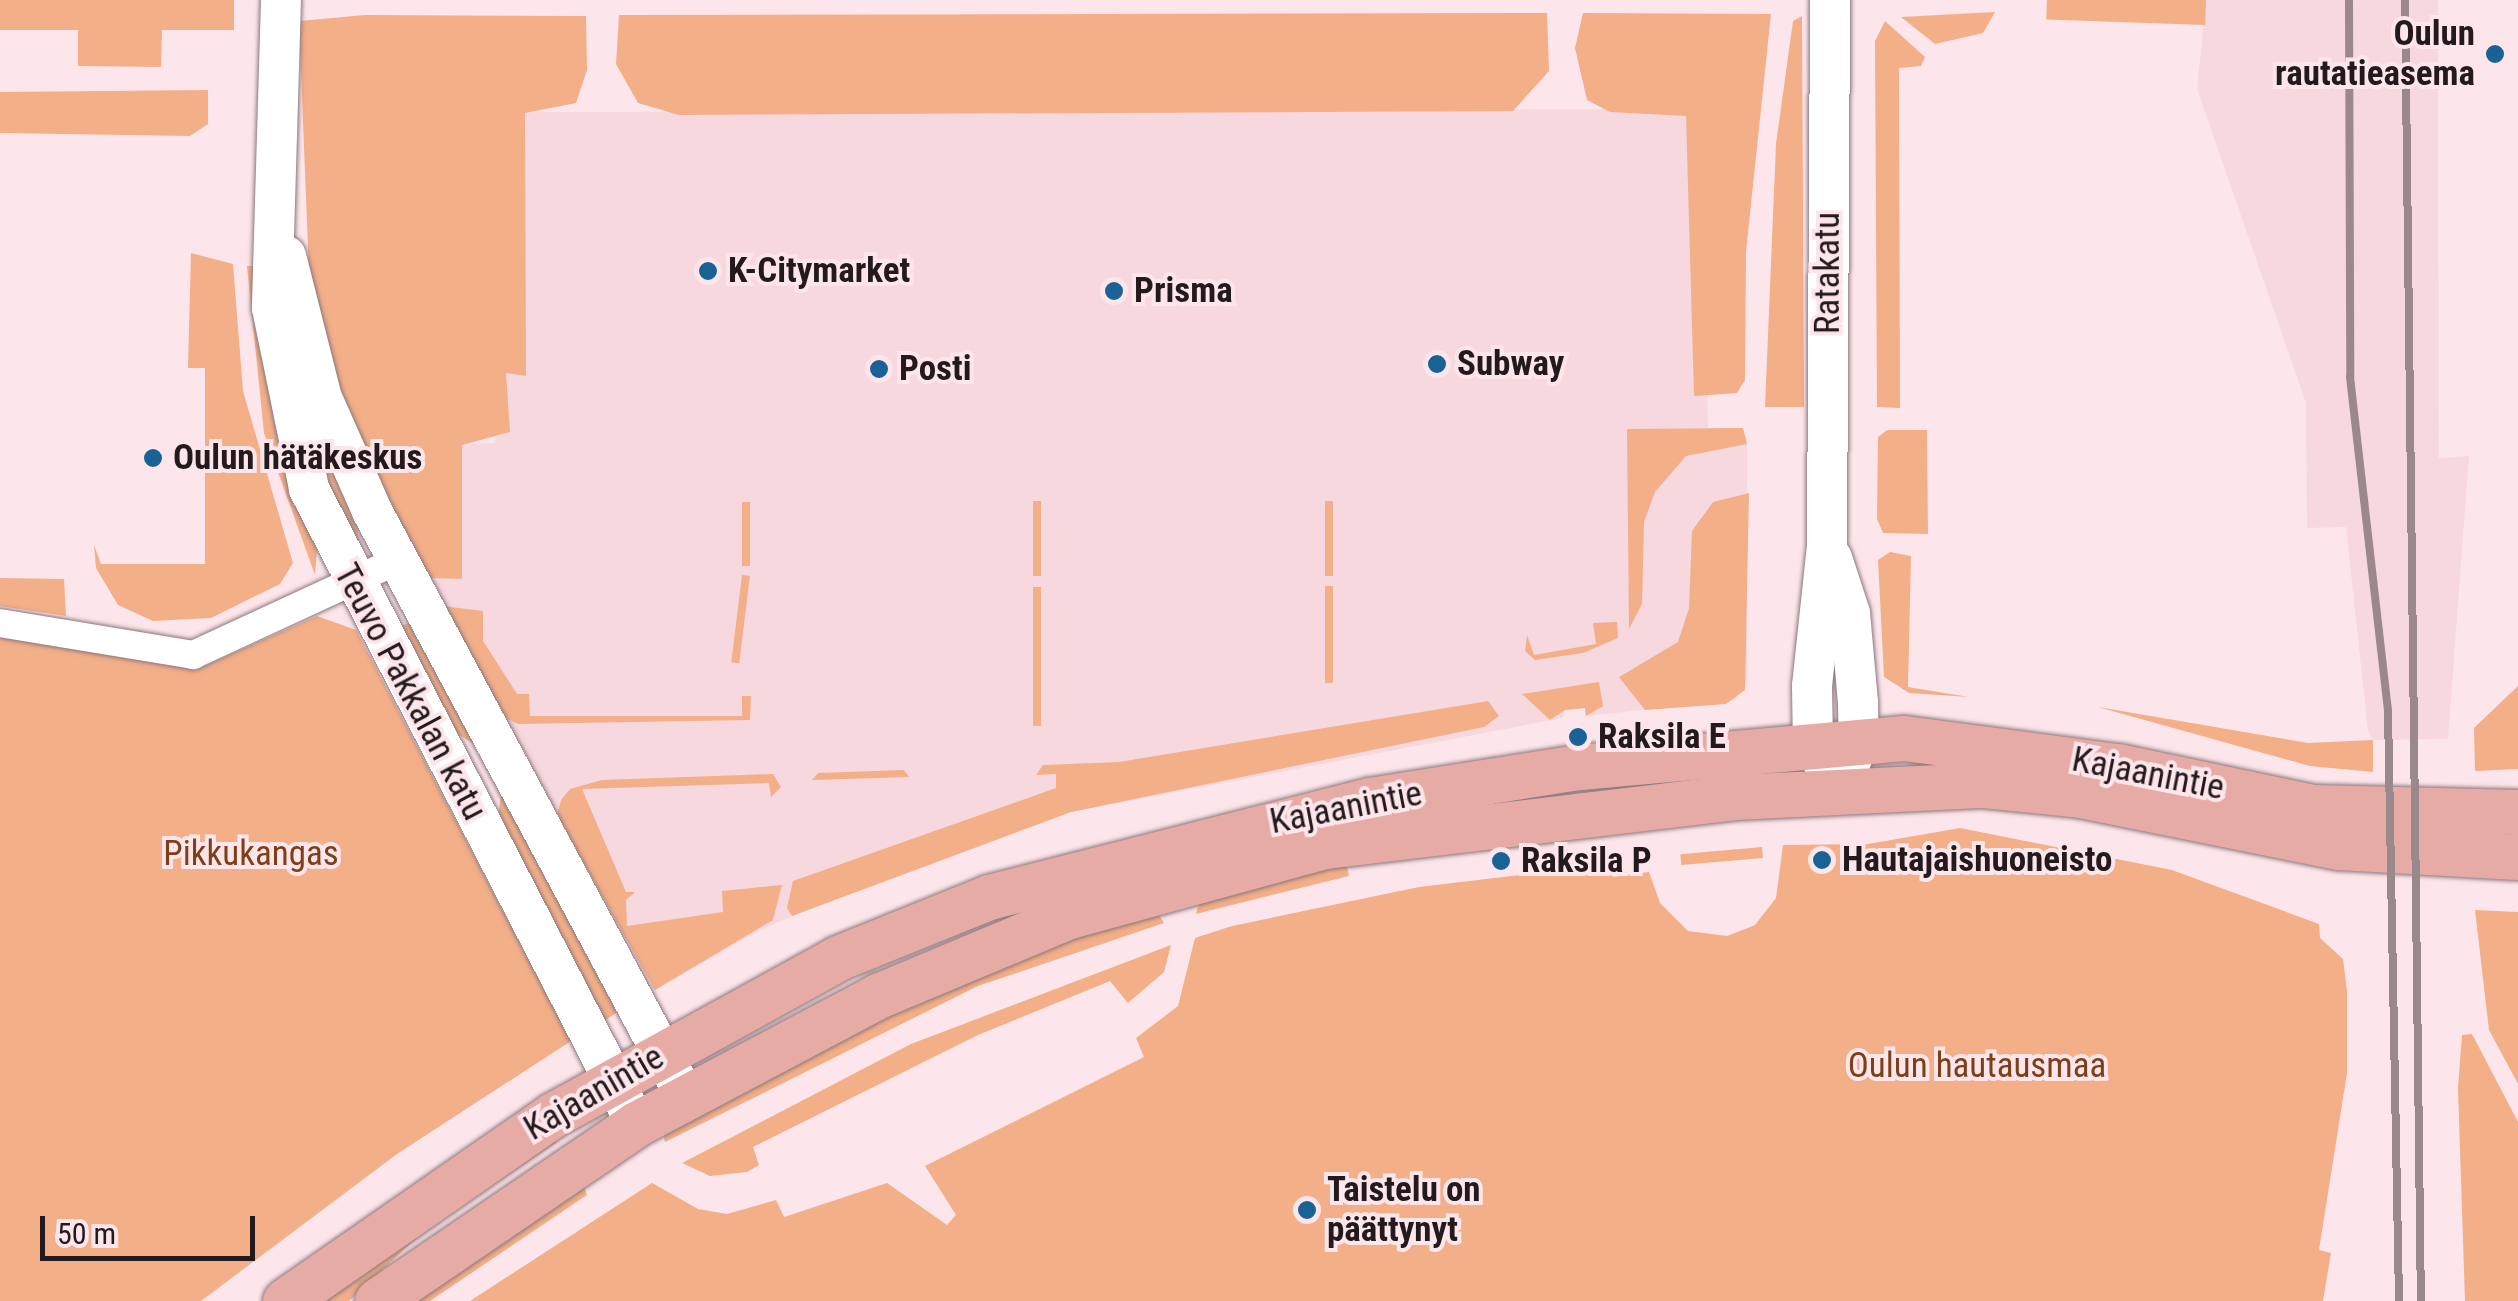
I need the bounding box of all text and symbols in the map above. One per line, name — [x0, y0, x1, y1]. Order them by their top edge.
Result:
place label: Oulun rautatieasema — [2275, 13, 2475, 95]
marker: Oulun rautatieasema — [2484, 43, 2506, 65]
street label: Ratakatu — [1807, 212, 1849, 334]
place label: K-Citymarket — [728, 250, 910, 292]
marker: K-Citymarket — [697, 260, 719, 282]
place label: Prisma — [1134, 270, 1233, 312]
marker: Prisma — [1103, 280, 1125, 302]
place label: Subway — [1457, 343, 1564, 385]
place label: Posti — [899, 348, 972, 390]
marker: Subway — [1426, 353, 1448, 375]
marker: Posti — [868, 358, 890, 380]
place label: Oulun hätäkeskus — [173, 437, 422, 479]
marker: Oulun hätäkeskus — [142, 447, 164, 469]
street label: Teuvo Pakkalan katu — [325, 557, 495, 827]
place label: Raksila E — [1598, 716, 1726, 758]
marker: Raksila E — [1567, 726, 1589, 748]
street label: Kajaanintie — [2068, 739, 2228, 809]
street label: Kajaanintie — [1266, 773, 1426, 843]
park label: Pikkukangas — [163, 833, 339, 875]
place label: Hautajaishuoneisto — [1842, 839, 2112, 881]
place label: Raksila P — [1521, 840, 1652, 882]
marker: Hautajaishuoneisto — [1811, 849, 1833, 871]
marker: Raksila P — [1490, 850, 1512, 872]
street label: Kajaanintie — [517, 1036, 671, 1150]
park label: Oulun hautausmaa — [1848, 1045, 2106, 1087]
place label: Taistelu on päättynyt — [1327, 1169, 1481, 1251]
scale bar — [45, 1196, 260, 1258]
marker: Taistelu on päättynyt — [1296, 1199, 1318, 1221]
text: 50 m — [57, 1216, 116, 1251]

